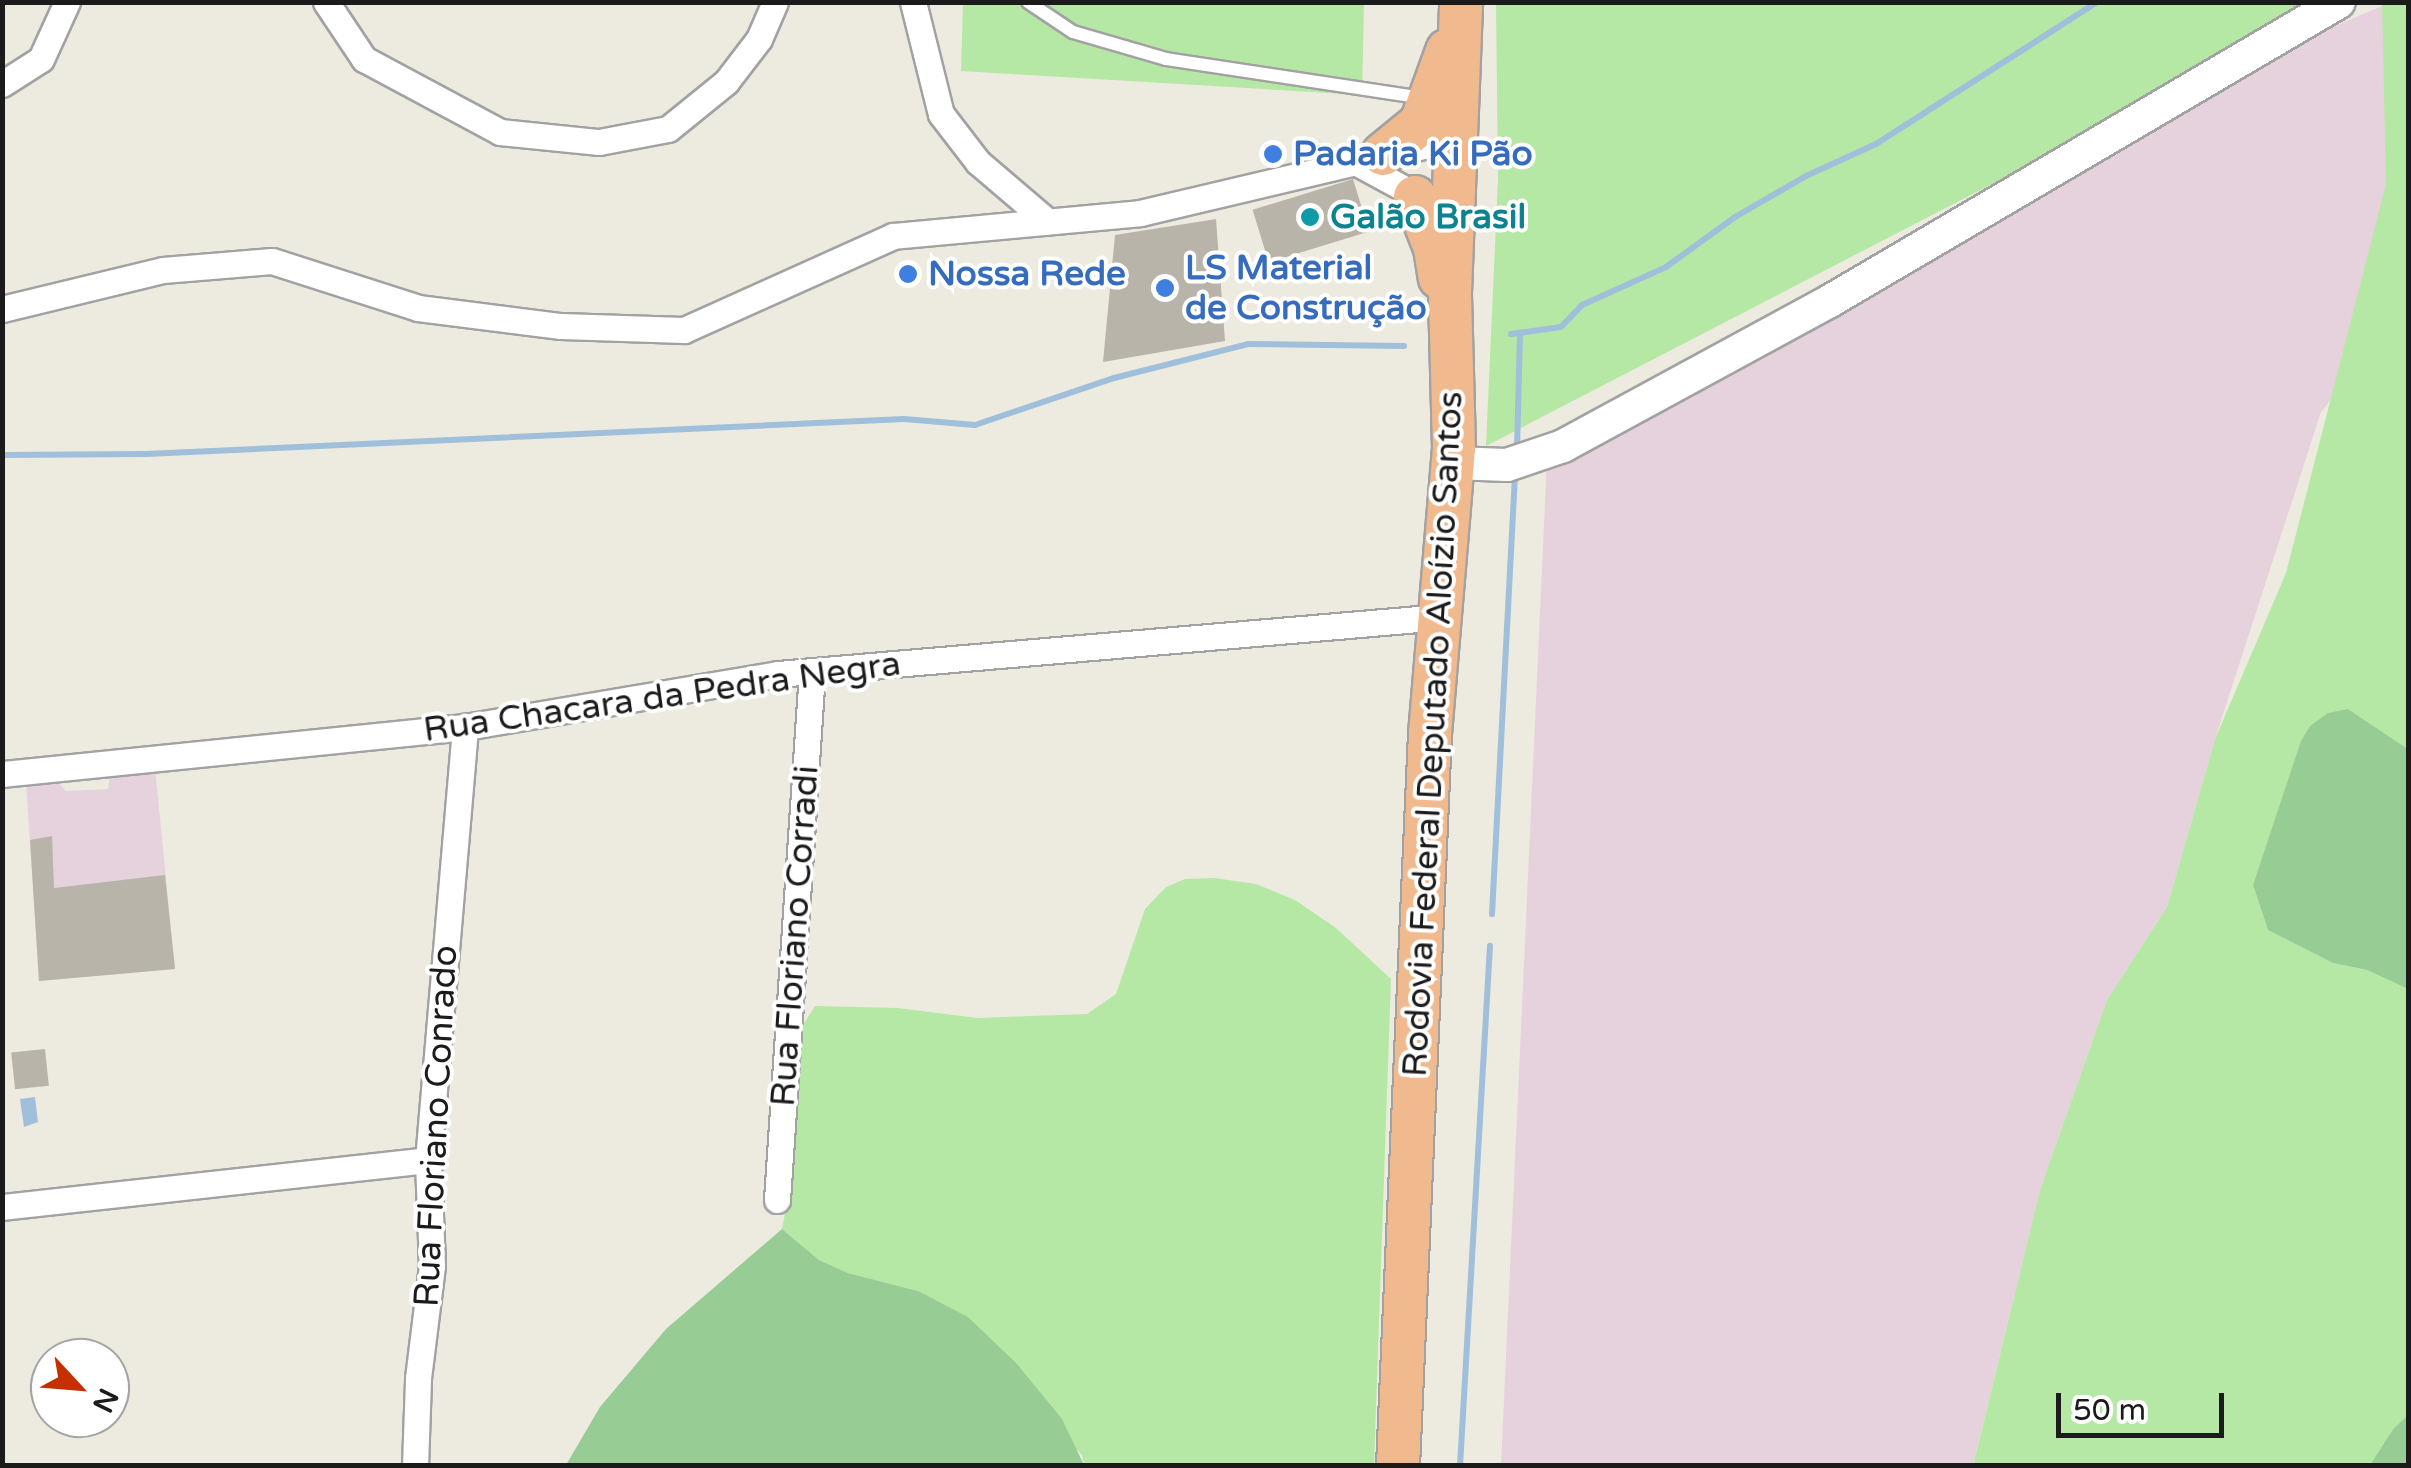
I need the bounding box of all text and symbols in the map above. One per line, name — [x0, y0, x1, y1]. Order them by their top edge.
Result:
place label: Padaria Ki Pão — [1293, 133, 1533, 175]
marker: Padaria Ki Pão — [1262, 143, 1284, 165]
place label: Galão Brasil — [1330, 196, 1526, 238]
marker: Galão Brasil — [1299, 206, 1321, 228]
place label: LS Material de Construção — [1185, 247, 1427, 329]
place label: Nossa Rede — [928, 253, 1126, 295]
marker: Nossa Rede — [897, 263, 919, 285]
marker: LS Material de Construção — [1154, 277, 1176, 299]
street label: Rodovia Federal Deputado Aloízio Santos — [1394, 390, 1472, 1078]
street label: Rua Chacara da Pedra Negra — [421, 643, 903, 751]
street label: Rua Floriano Corradi — [762, 764, 828, 1108]
street label: Rua Floriano Conrado — [406, 944, 466, 1308]
north arrow — [30, 1338, 130, 1438]
scale bar — [2061, 1373, 2228, 1435]
text: N — [85, 1383, 125, 1418]
text: 50 m — [2073, 1392, 2146, 1429]

